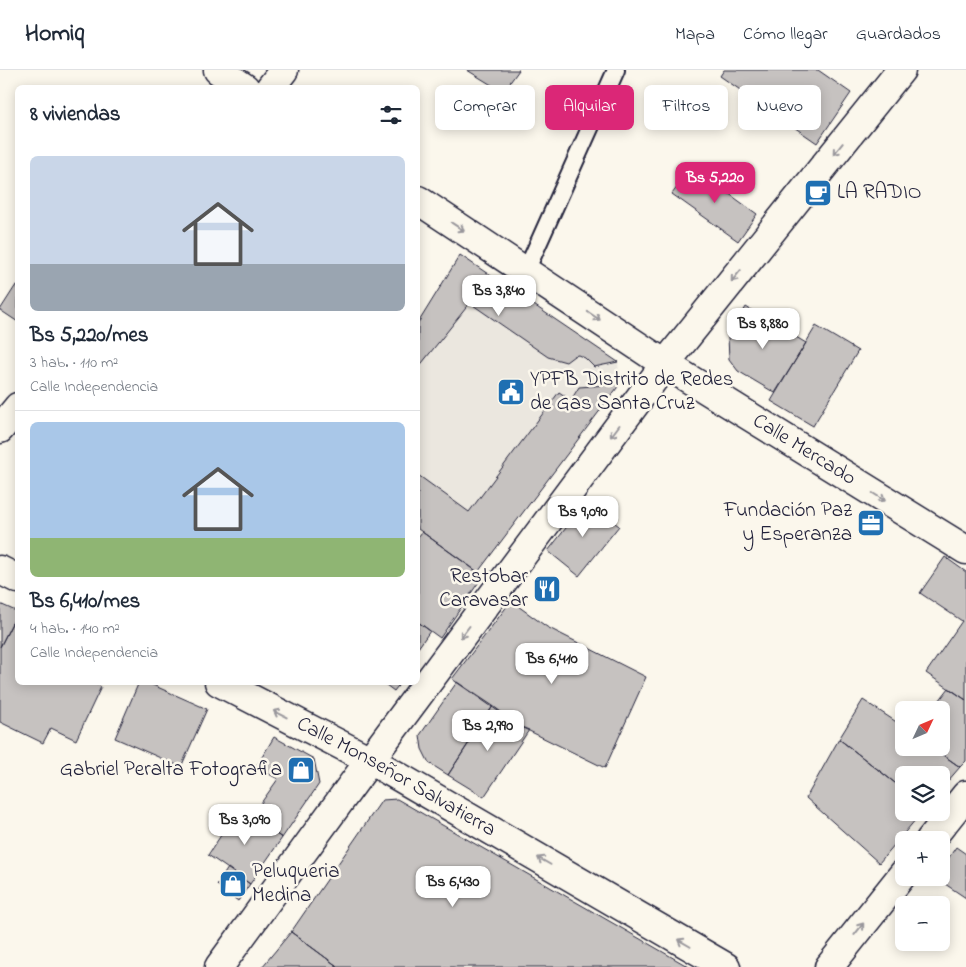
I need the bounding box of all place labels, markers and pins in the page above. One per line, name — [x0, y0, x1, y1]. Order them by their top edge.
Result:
pin: Bs 5,220 — [663, 162, 767, 204]
cafe icon: LA RADIO — [803, 178, 833, 208]
place label: LA RADIO — [837, 178, 922, 208]
pin: Bs 3,840 — [447, 274, 551, 317]
pin: Bs 8,880 — [711, 308, 815, 350]
place label: YPFB Distrito de Redes de Gas Santa Cruz — [530, 365, 733, 419]
public building icon: YPFB Distrito de Redes de Gas Santa Cruz — [496, 377, 526, 407]
pin: Bs 9,090 — [531, 496, 635, 538]
place label: Fundación Paz y Esperanza — [723, 496, 852, 552]
office icon: Fundación Paz y Esperanza — [856, 508, 886, 538]
place label: Restobar Caravasar — [439, 562, 528, 616]
restaurant icon: Restobar Caravasar — [532, 574, 562, 604]
pin: Bs 6,410 — [500, 642, 604, 685]
pin: Bs 2,990 — [436, 710, 540, 752]
place label: Gabriel Peralta Fotografia — [60, 755, 282, 787]
shop icon: Gabriel Peralta Fotografia — [286, 755, 316, 785]
pin: Bs 3,090 — [193, 804, 297, 846]
place label: Peluqueria Medina — [252, 857, 340, 911]
pin: Bs 6,430 — [401, 866, 505, 908]
shop icon: Peluqueria Medina — [218, 869, 248, 899]

